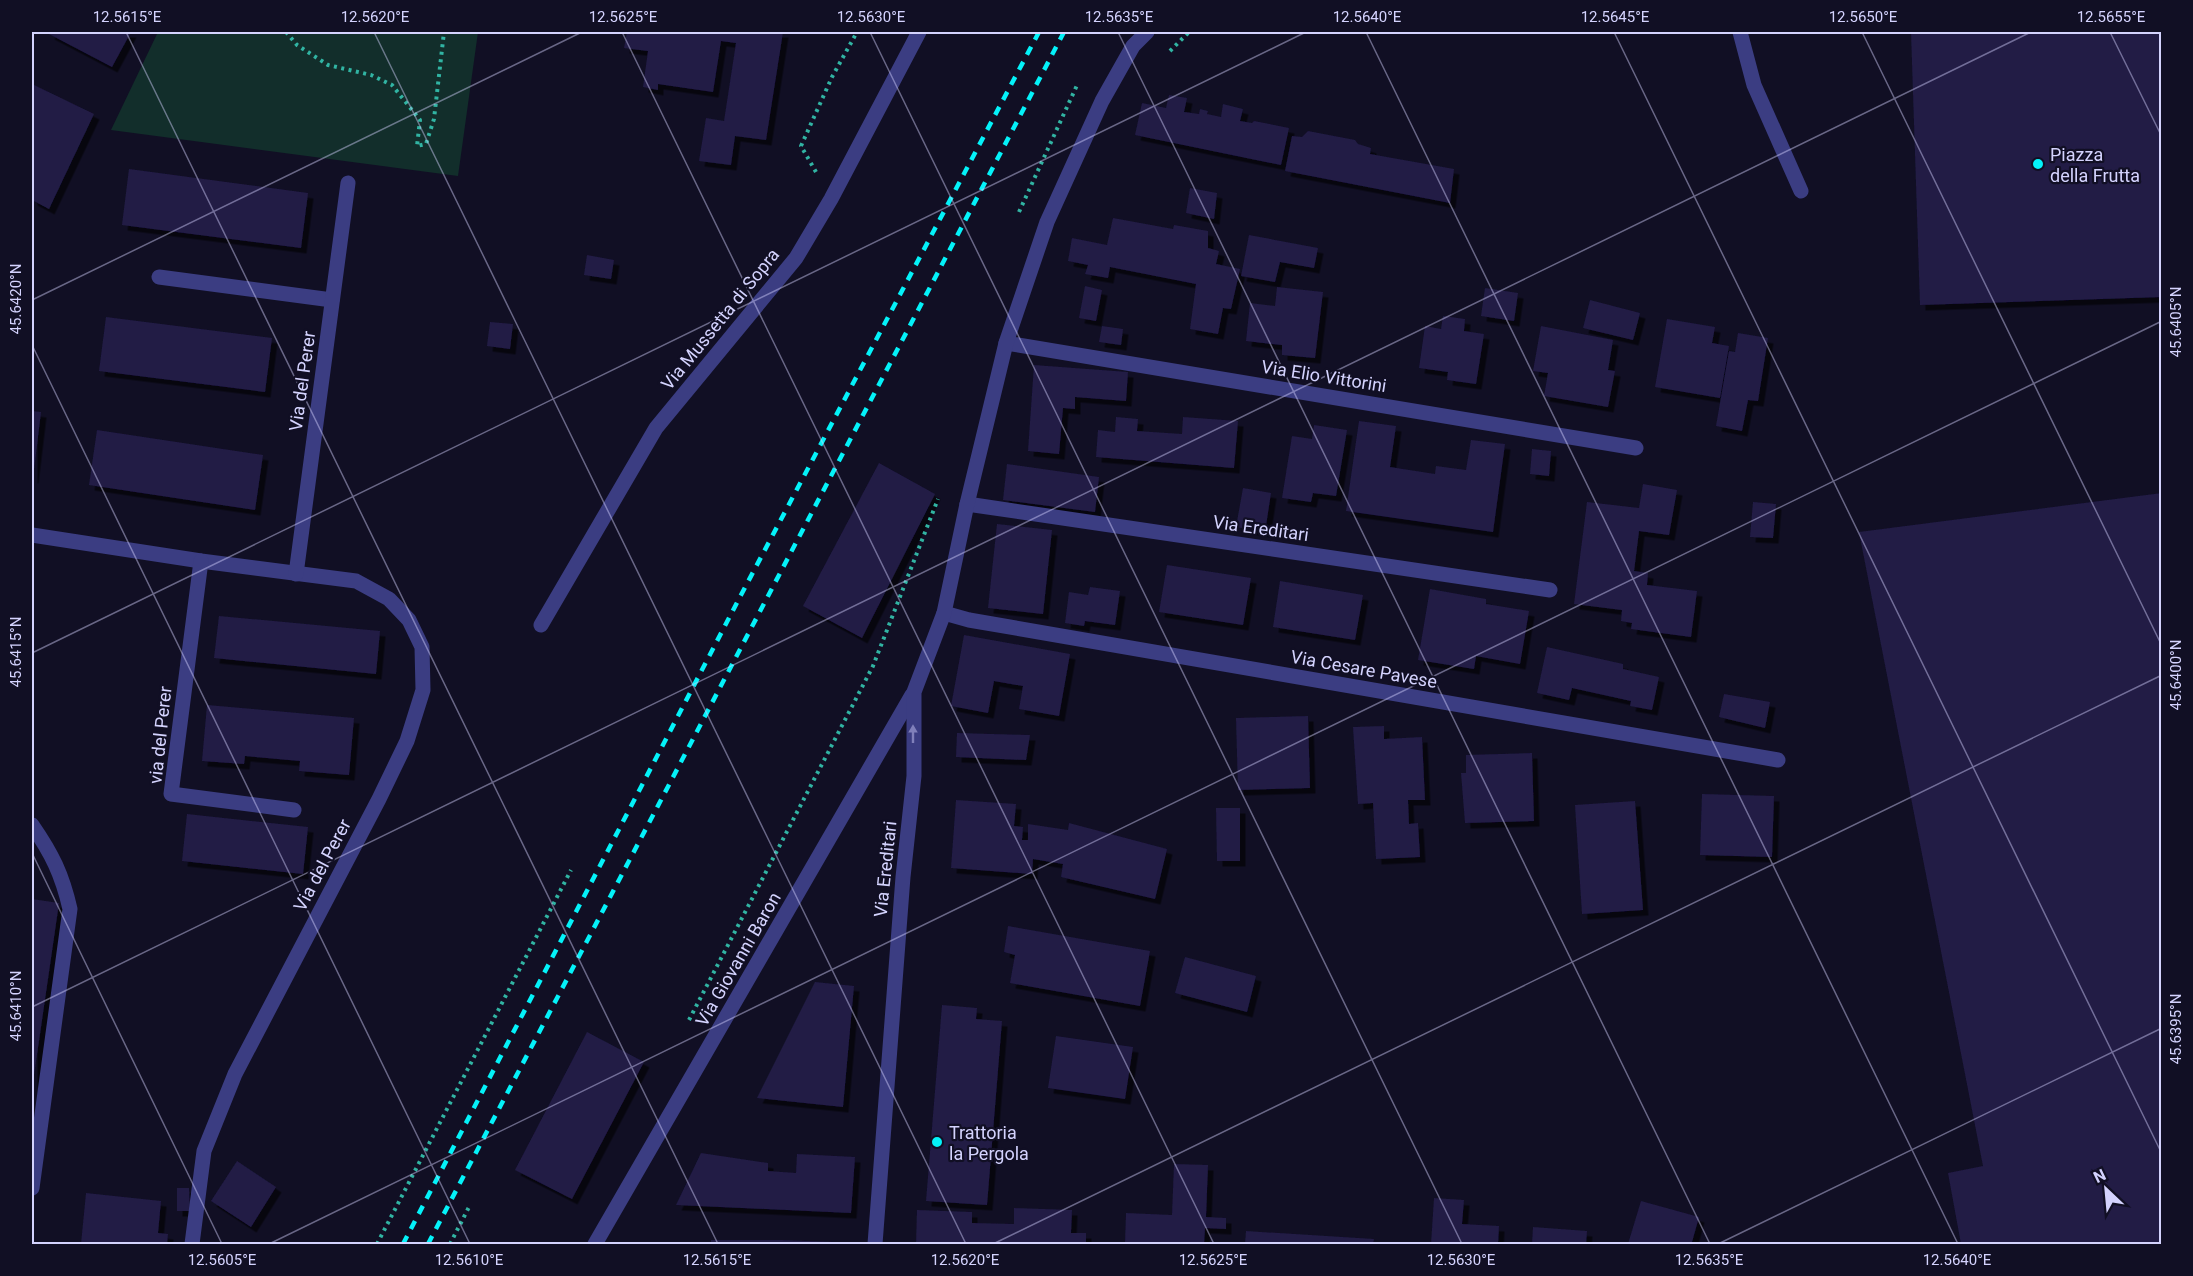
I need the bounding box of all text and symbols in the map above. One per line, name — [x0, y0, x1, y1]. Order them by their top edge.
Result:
text: 12.5615°E — [93, 8, 162, 26]
text: 12.5620°E — [341, 8, 410, 26]
text: 12.5625°E — [589, 8, 658, 26]
text: 12.5630°E — [837, 8, 906, 26]
text: 12.5635°E — [1085, 8, 1154, 26]
text: 12.5640°E — [1333, 8, 1402, 26]
text: 12.5645°E — [1581, 8, 1650, 26]
text: 12.5650°E — [1829, 8, 1898, 26]
text: 12.5655°E — [2077, 8, 2146, 26]
place label: Piazza della Frutta — [2050, 144, 2140, 186]
marker: Piazza della Frutta — [2031, 157, 2045, 171]
street label: Via Mussetta di Sopra — [657, 244, 783, 394]
text: 45.6420°N — [7, 264, 25, 334]
text: 45.6405°N — [2167, 287, 2185, 357]
street label: Via del Perer — [285, 330, 319, 432]
street label: Via Elio Vittorini — [1260, 356, 1388, 396]
street label: Via Ereditari — [1212, 511, 1310, 545]
text: 45.6415°N — [7, 617, 25, 687]
text: 45.6400°N — [2167, 640, 2185, 710]
street label: Via Cesare Pavese — [1289, 646, 1439, 692]
street label: via del Perer — [144, 685, 176, 785]
one-way arrow — [908, 725, 918, 744]
street label: Via del Perer — [289, 815, 355, 915]
street label: Via Ereditari — [870, 820, 900, 918]
street label: Via Giovanni Baron — [691, 888, 785, 1030]
text: 45.6410°N — [7, 971, 25, 1041]
text: 45.6395°N — [2167, 994, 2185, 1064]
place label: Trattoria la Pergola — [949, 1122, 1029, 1164]
marker: Trattoria la Pergola — [930, 1135, 944, 1149]
north arrow — [2076, 1159, 2136, 1219]
text: N — [2090, 1165, 2109, 1187]
text: 12.5605°E — [188, 1251, 257, 1269]
text: 12.5610°E — [435, 1251, 504, 1269]
text: 12.5615°E — [683, 1251, 752, 1269]
text: 12.5620°E — [931, 1251, 1000, 1269]
text: 12.5625°E — [1179, 1251, 1248, 1269]
text: 12.5630°E — [1427, 1251, 1496, 1269]
text: 12.5635°E — [1675, 1251, 1744, 1269]
text: 12.5640°E — [1923, 1251, 1992, 1269]

